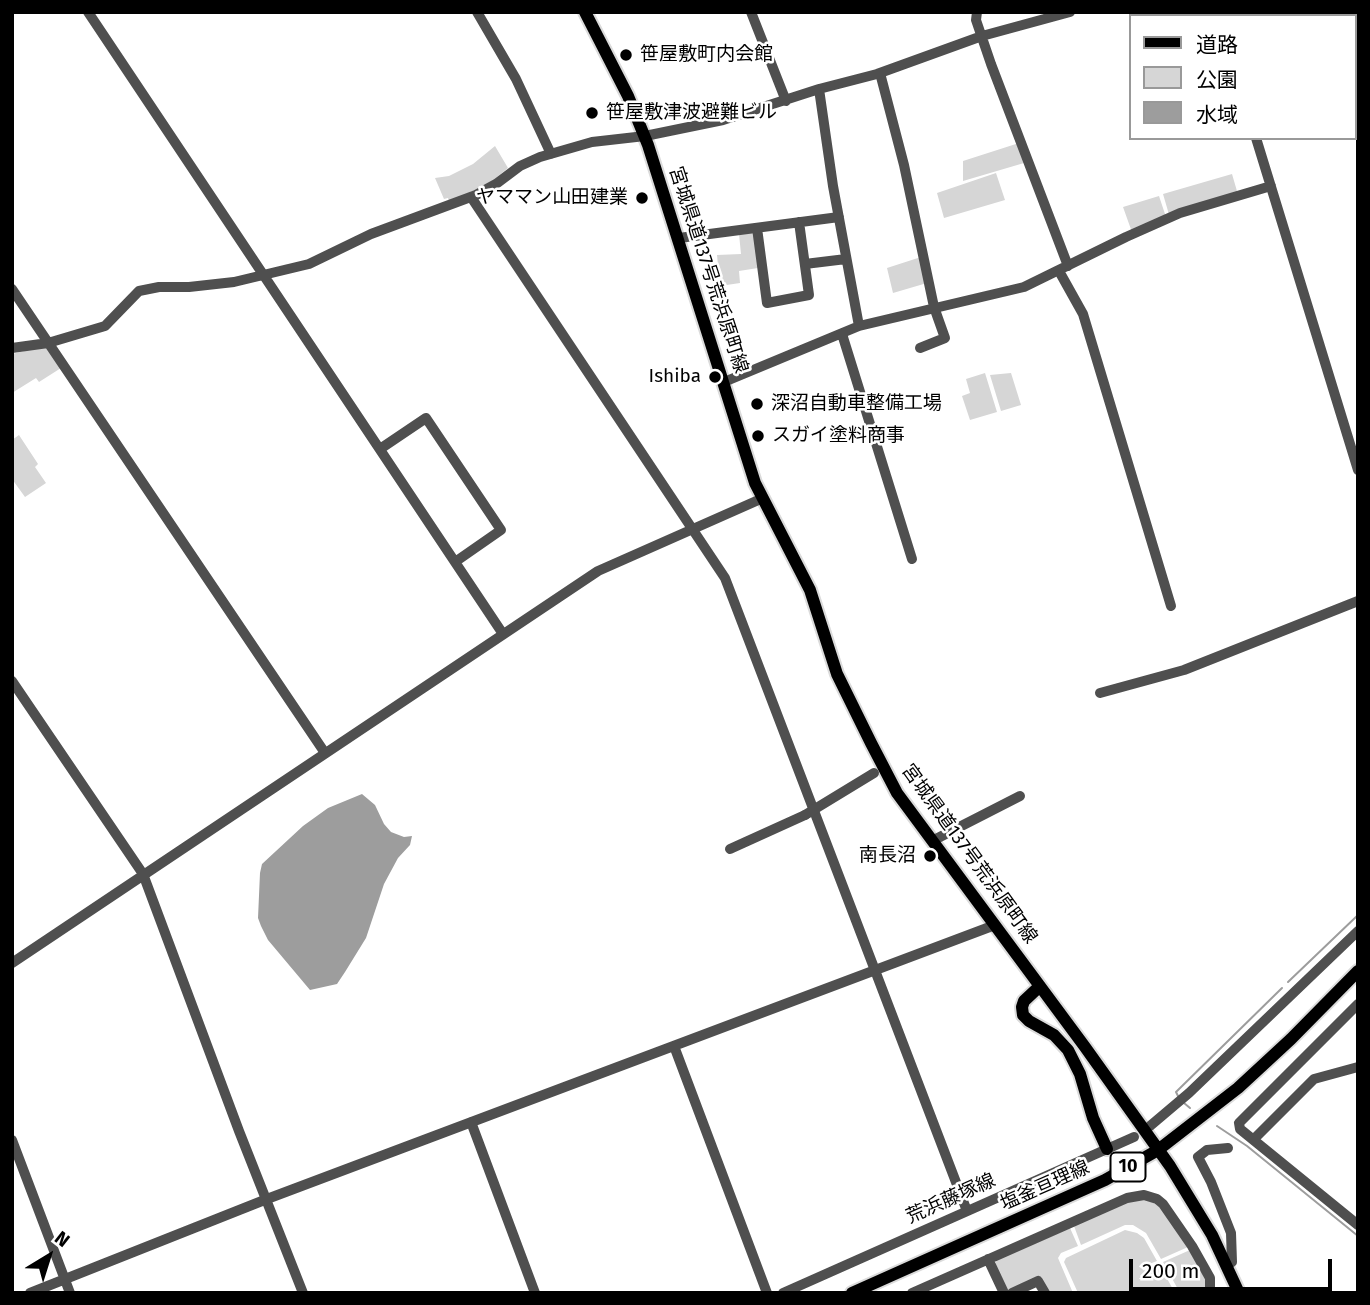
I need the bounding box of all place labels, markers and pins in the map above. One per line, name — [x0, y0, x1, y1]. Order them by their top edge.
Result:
place label: 笹屋敷町内会館 — [640, 44, 773, 66]
marker: 笹屋敷町内会館 — [618, 47, 634, 63]
place label: 笹屋敷津波避難ビル — [606, 102, 777, 124]
marker: 笹屋敷津波避難ビル — [584, 105, 600, 121]
place label: ヤママン山田建業 — [476, 187, 628, 209]
marker: ヤママン山田建業 — [634, 190, 650, 206]
place label: Ishiba — [649, 366, 701, 388]
marker: Ishiba — [707, 369, 723, 385]
place label: 深沼自動車整備工場 — [771, 393, 942, 415]
marker: 深沼自動車整備工場 — [749, 396, 765, 412]
place label: スガイ塗料商事 — [772, 425, 905, 447]
marker: スガイ塗料商事 — [750, 428, 766, 444]
place label: 南長沼 — [859, 845, 916, 867]
marker: 南長沼 — [922, 848, 938, 864]

